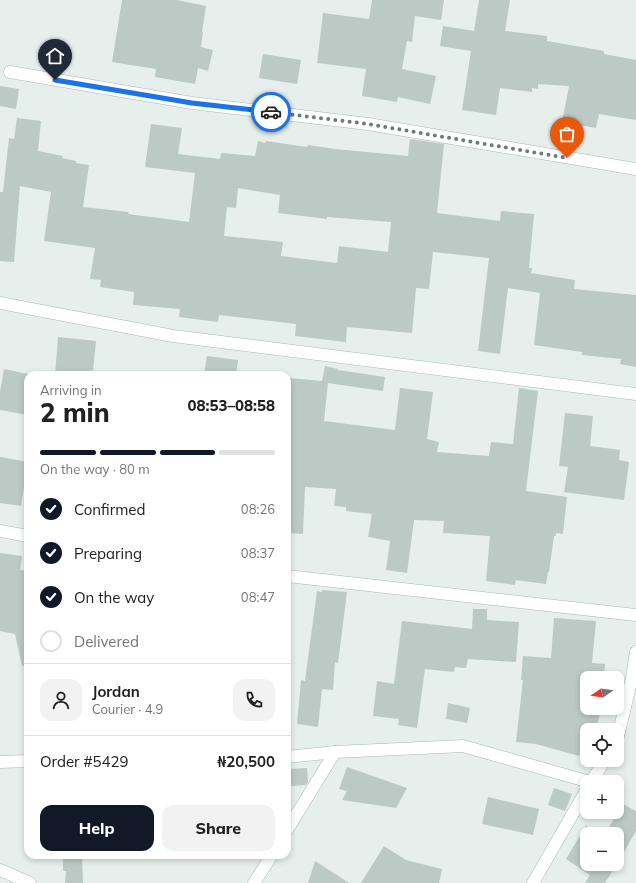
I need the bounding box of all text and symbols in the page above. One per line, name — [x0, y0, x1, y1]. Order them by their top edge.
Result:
pin — [38, 39, 72, 80]
icon: home — [44, 45, 66, 67]
courier — [251, 92, 291, 132]
icon: car — [260, 101, 282, 123]
pin — [550, 117, 584, 158]
icon: bag — [556, 123, 578, 145]
text: Arriving in — [40, 382, 102, 398]
text: 2 min — [40, 396, 110, 429]
text: 08:53–08:58 — [188, 396, 275, 415]
text: On the way · 80 m — [40, 461, 150, 477]
icon: check — [40, 498, 62, 520]
text: Confirmed — [74, 500, 145, 519]
text: 08:26 — [241, 501, 275, 517]
icon: check — [40, 542, 62, 564]
text: Preparing — [74, 544, 142, 563]
text: 08:37 — [241, 545, 275, 561]
icon: check — [40, 586, 62, 608]
text: On the way — [74, 588, 154, 607]
text: 08:47 — [241, 589, 275, 605]
text: Delivered — [74, 632, 139, 651]
north arrow — [580, 671, 624, 715]
map controls — [580, 671, 624, 871]
button: person — [40, 679, 82, 721]
button: phone — [233, 679, 275, 721]
text: Jordan — [92, 682, 140, 701]
text: Courier · 4.9 — [92, 701, 163, 717]
button: locate — [580, 723, 624, 767]
text: Order #5429 — [40, 752, 128, 771]
text: ₦20,500 — [217, 752, 275, 771]
button: + — [580, 775, 624, 819]
button: Help — [40, 805, 154, 851]
button: Share — [162, 805, 275, 851]
button: − — [580, 827, 624, 871]

